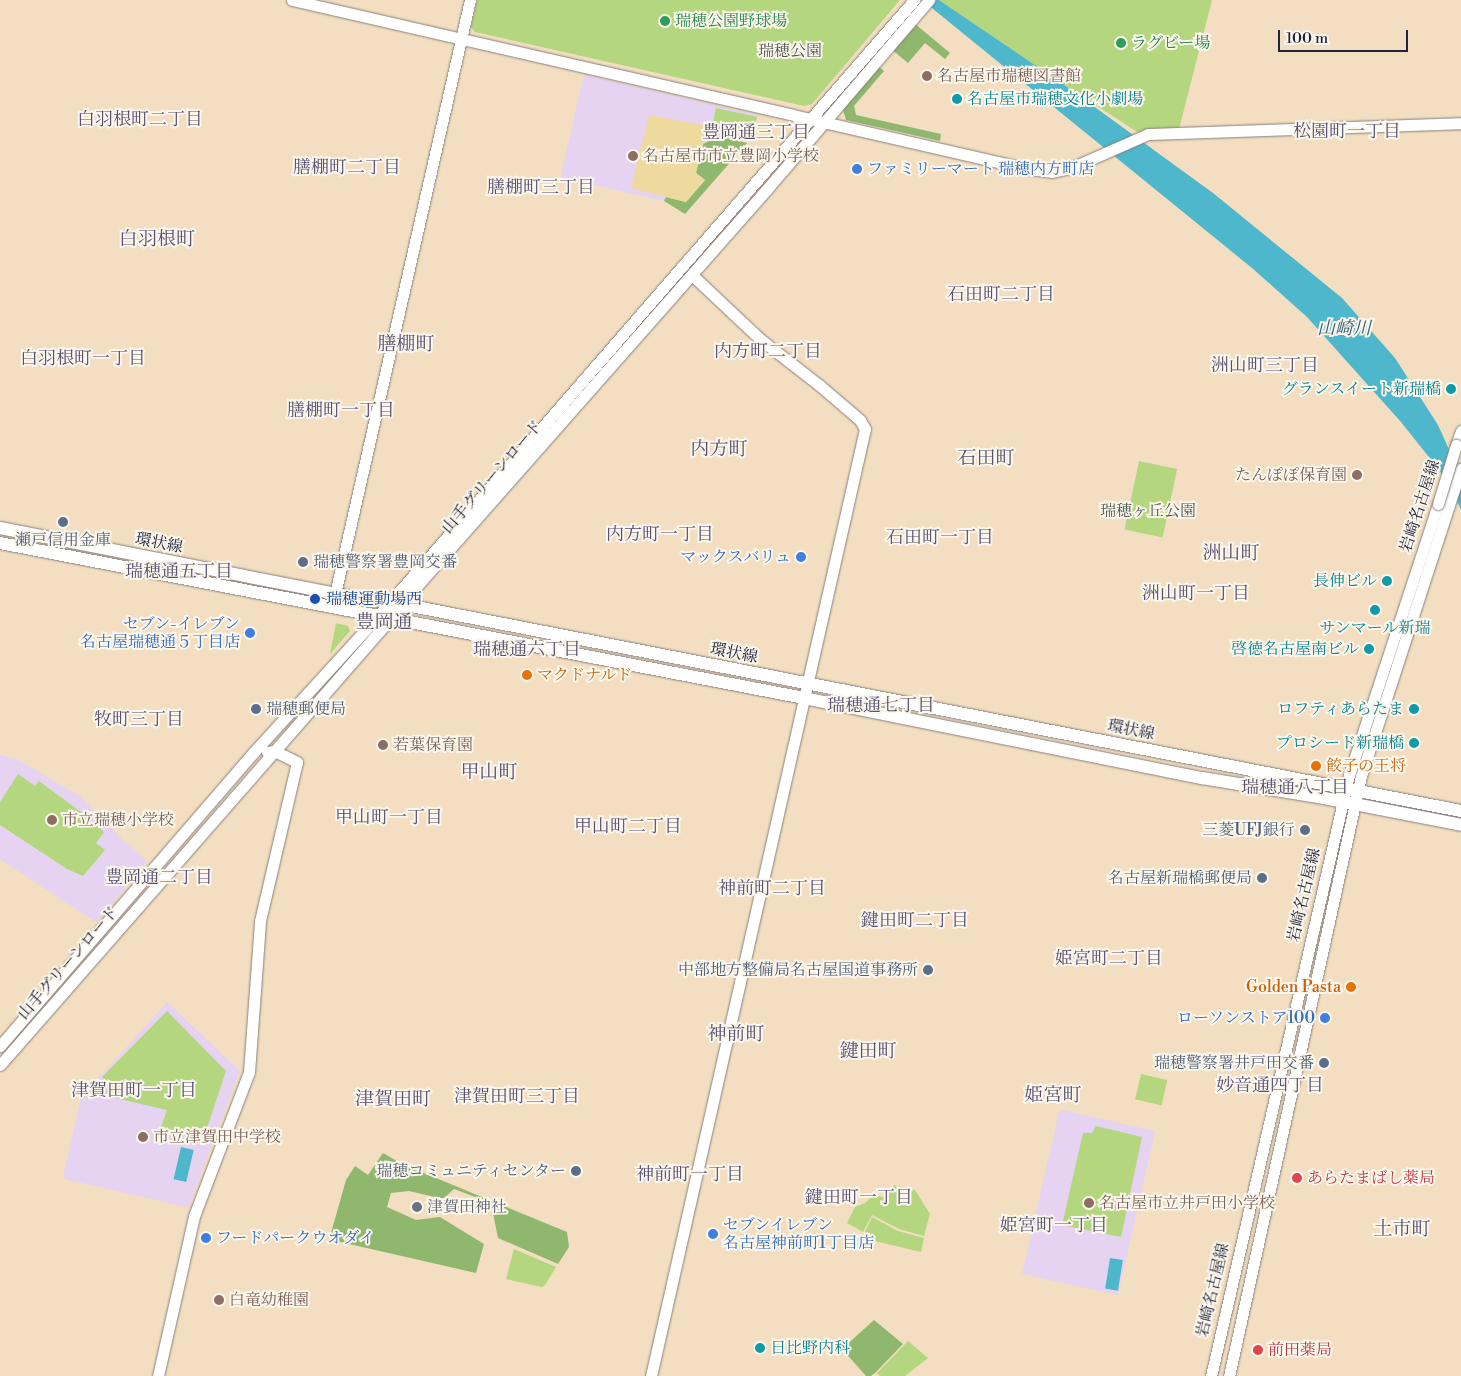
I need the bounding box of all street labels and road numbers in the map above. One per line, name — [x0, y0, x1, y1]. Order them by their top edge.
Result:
street label: 山手グリーンロード — [438, 416, 546, 538]
street label: 岩崎名古屋線 — [1396, 457, 1444, 555]
street label: 環状線 — [134, 529, 184, 557]
street label: 環状線 — [709, 639, 759, 667]
street label: 環状線 — [1106, 716, 1156, 744]
street label: 岩崎名古屋線 — [1284, 846, 1324, 944]
street label: 山手グリーンロード — [14, 902, 122, 1024]
street label: 岩崎名古屋線 — [1193, 1241, 1233, 1339]

